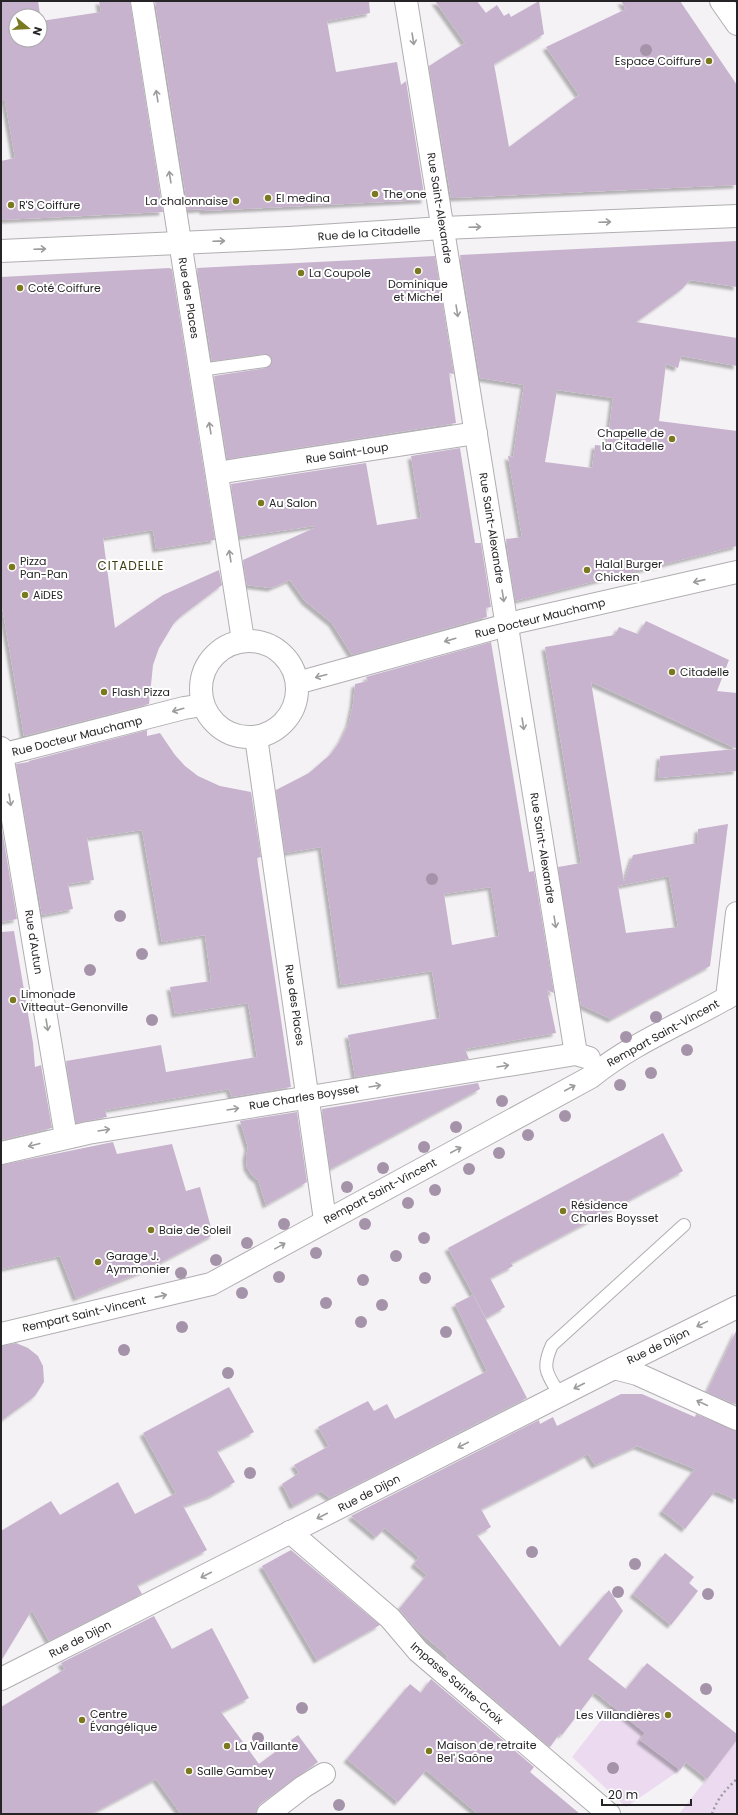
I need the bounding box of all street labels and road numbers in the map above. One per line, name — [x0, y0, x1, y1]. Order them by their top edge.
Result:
street label: Rue Saint-Alexandre — [423, 151, 457, 265]
street label: Rue de la Citadelle — [317, 221, 421, 245]
street label: Rue des Places — [175, 256, 203, 340]
street label: Rue Saint-Loup — [305, 439, 389, 467]
street label: Rue Saint-Alexandre — [475, 471, 509, 585]
street label: Rue Docteur Mauchamp — [473, 594, 607, 642]
street label: Rue Docteur Mauchamp — [10, 712, 144, 760]
street label: Rue Saint-Alexandre — [526, 791, 560, 905]
street label: Rue d'Autun — [21, 909, 47, 975]
street label: Rue des Places — [281, 963, 309, 1047]
street label: Rempart Saint-Vincent — [604, 995, 722, 1071]
street label: Rue Charles Boysset — [248, 1080, 360, 1114]
street label: Rempart Saint-Vincent — [321, 1154, 439, 1228]
street label: Rempart Saint-Vincent — [21, 1292, 147, 1336]
street label: Rue de Dijon — [624, 1324, 692, 1368]
street label: Rue de Dijon — [335, 1470, 403, 1516]
street label: Rue de Dijon — [46, 1616, 114, 1662]
street label: Impasse Sainte-Croix — [407, 1638, 507, 1728]

